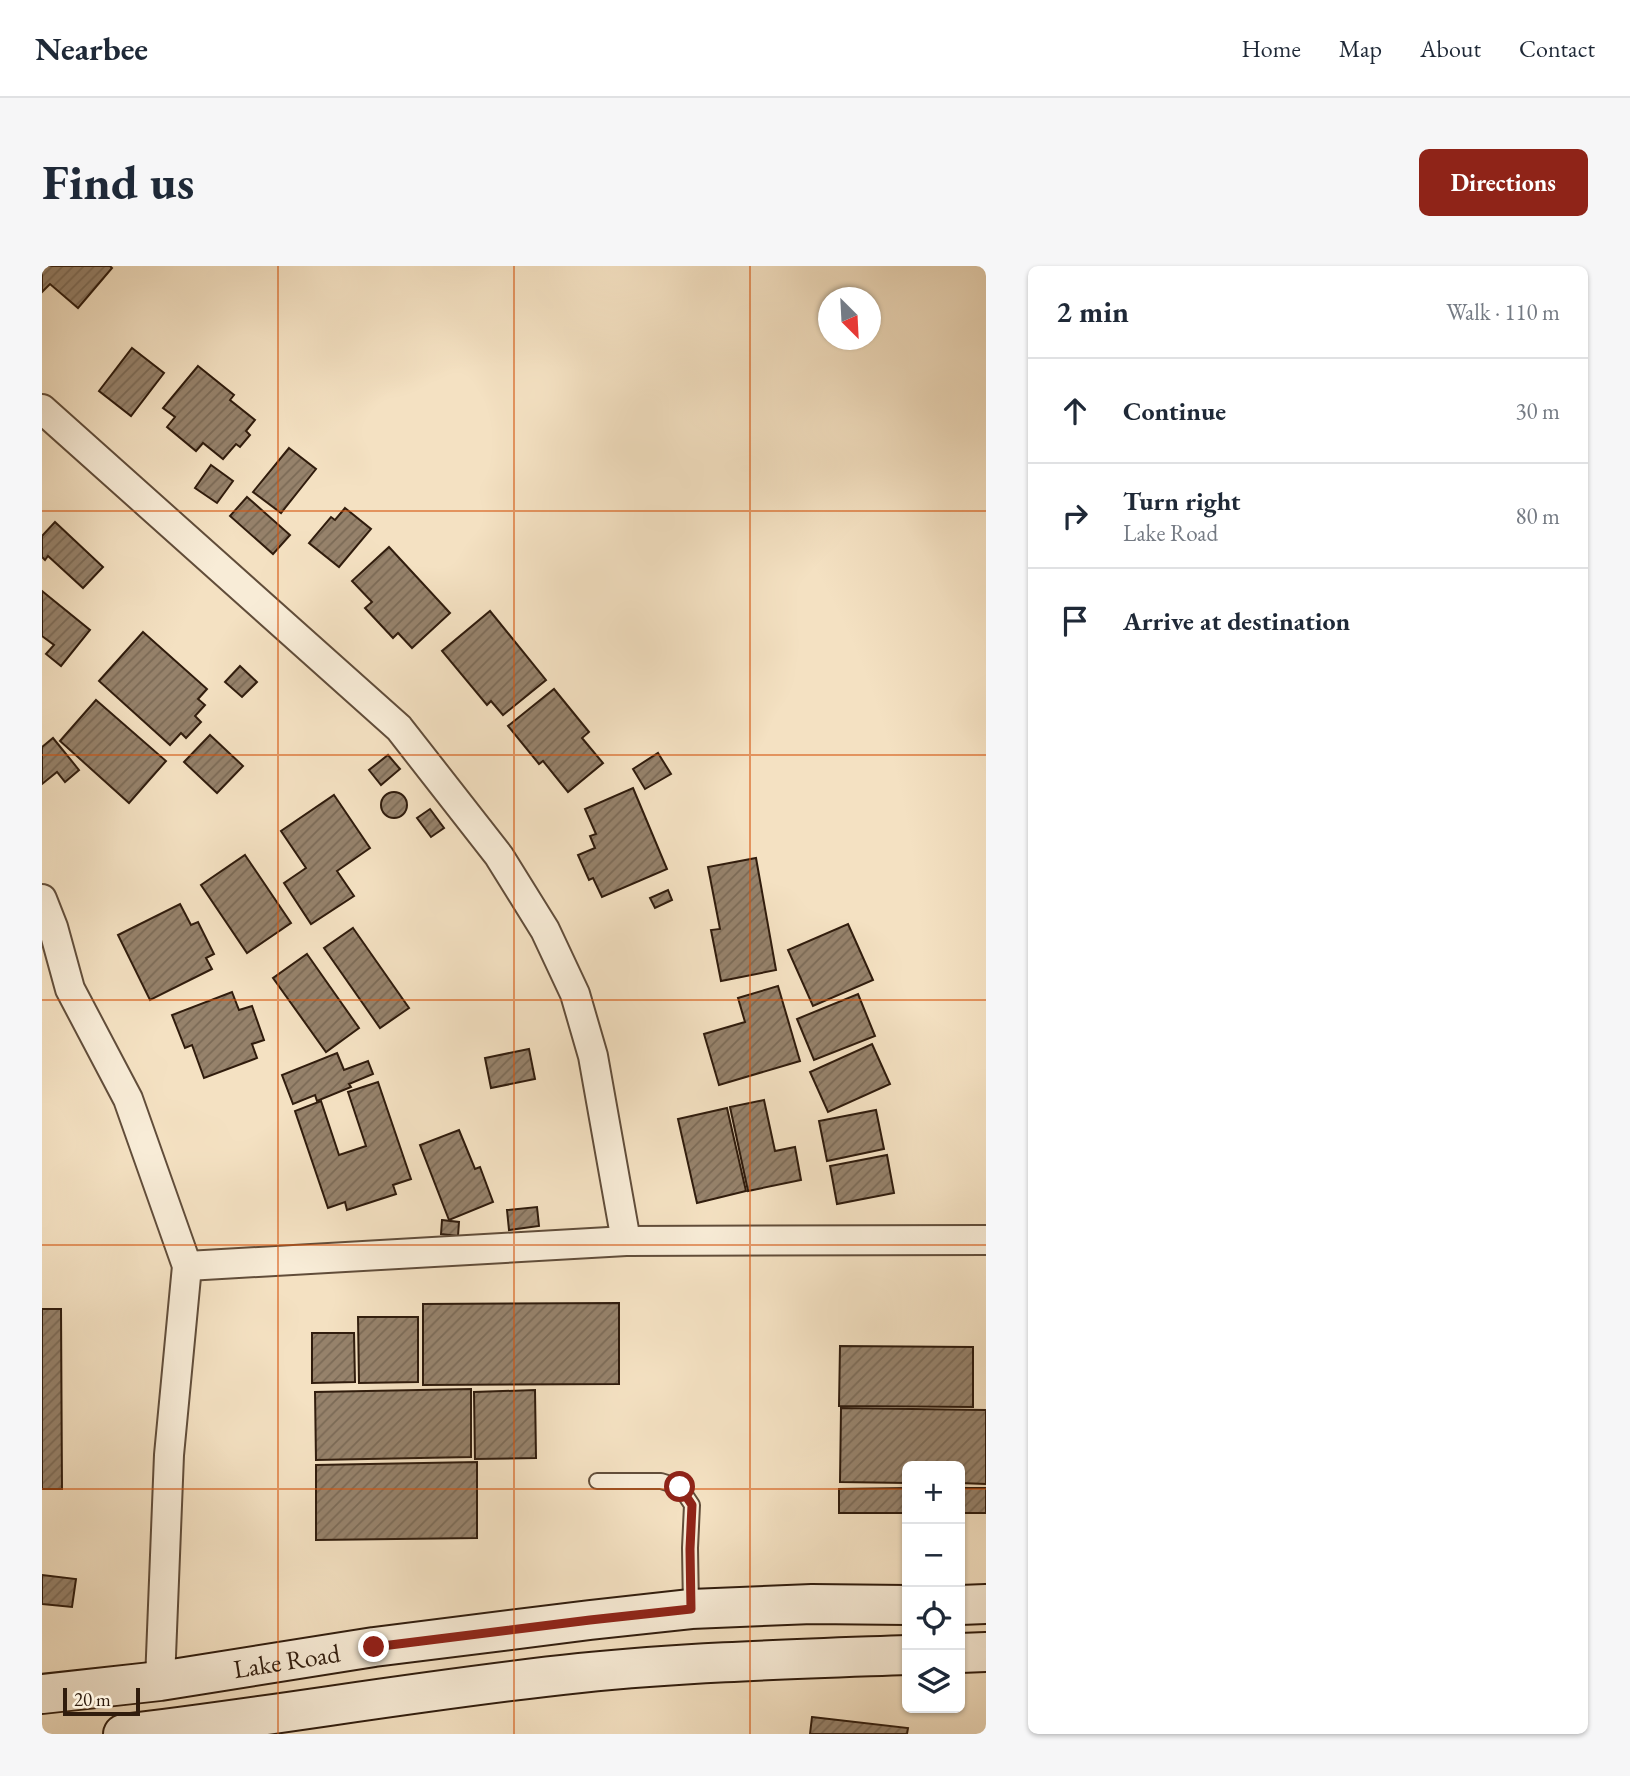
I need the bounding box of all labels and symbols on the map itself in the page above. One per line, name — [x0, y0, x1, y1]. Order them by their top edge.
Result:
north arrow — [818, 287, 881, 350]
route start — [664, 1471, 695, 1502]
route end — [358, 1631, 389, 1662]
street label: Lake Road — [231, 1636, 343, 1686]
scale bar — [63, 1685, 140, 1717]

